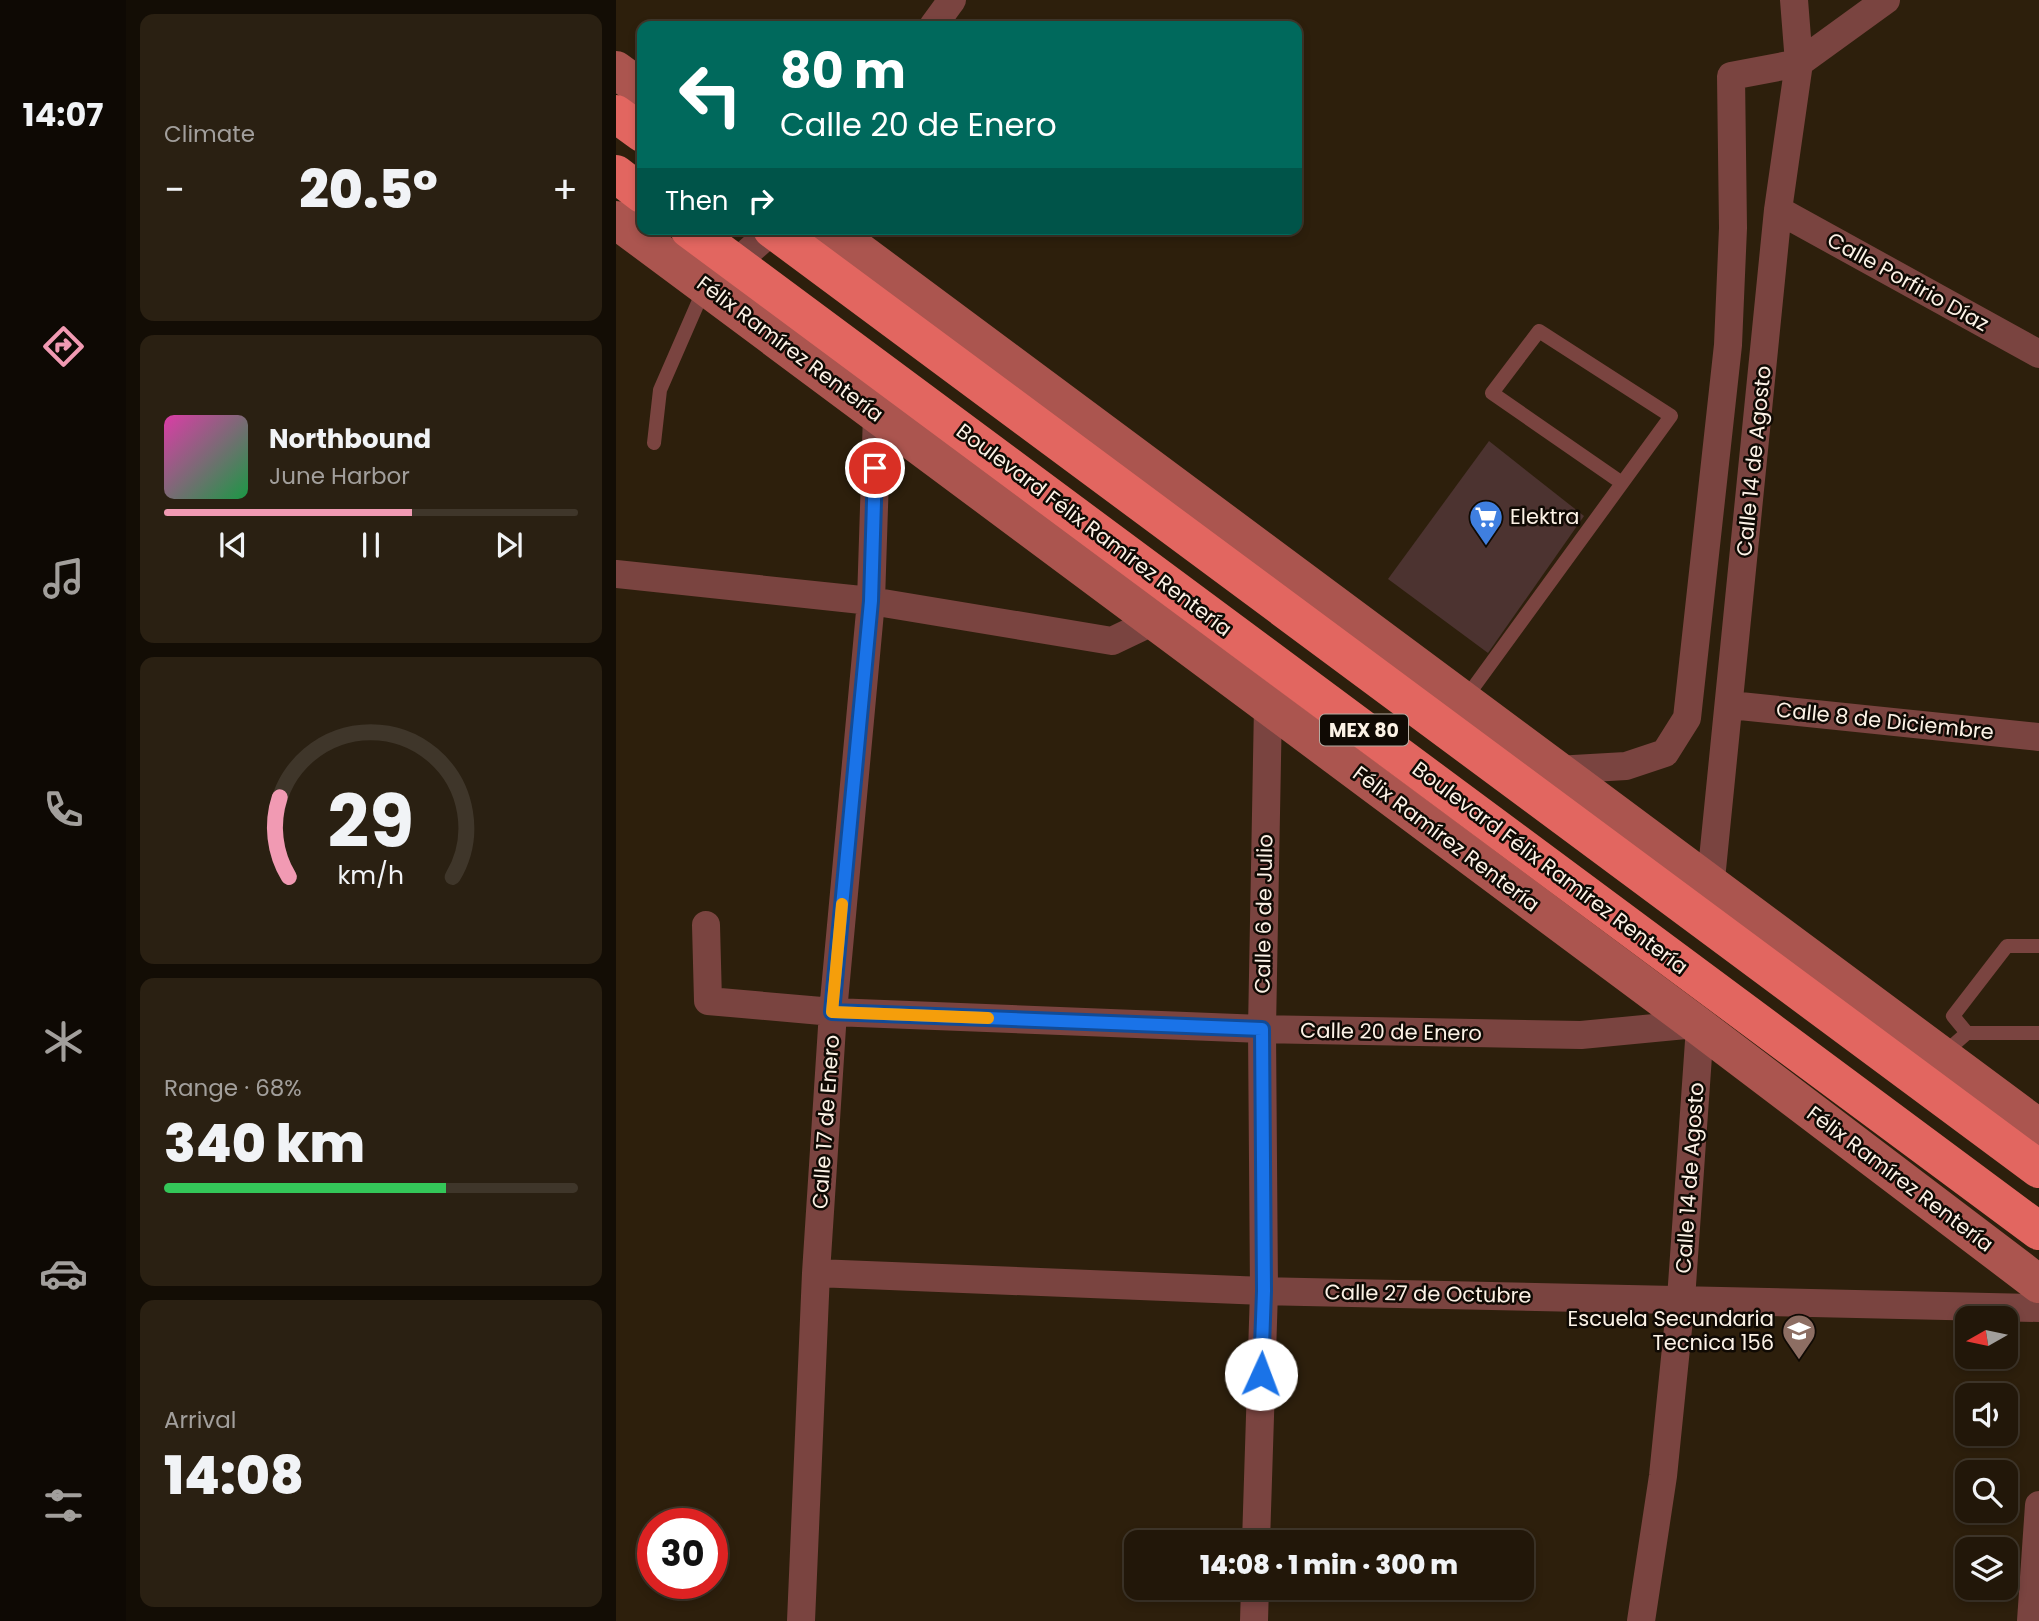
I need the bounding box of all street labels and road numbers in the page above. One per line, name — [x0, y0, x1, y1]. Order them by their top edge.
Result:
street label: Calle Porfirio Díaz — [1822, 225, 1994, 338]
street label: Félix Ramírez Rentería — [691, 269, 889, 428]
street label: Calle 14 de Agosto — [1729, 364, 1778, 558]
street label: Boulevard Félix Ramírez Rentería — [951, 416, 1238, 643]
street label: Calle 8 de Diciembre — [1775, 695, 1995, 746]
road number: MEX 80 — [1320, 715, 1408, 746]
street label: Boulevard Félix Ramírez Rentería — [1407, 754, 1694, 981]
street label: Félix Ramírez Rentería — [1347, 759, 1545, 918]
street label: Calle 6 de Julio — [1248, 834, 1279, 994]
street label: Calle 20 de Enero — [1300, 1015, 1482, 1048]
street label: Calle 17 de Enero — [805, 1034, 846, 1210]
street label: Calle 14 de Agosto — [1668, 1081, 1711, 1275]
street label: Félix Ramírez Rentería — [1801, 1099, 1999, 1258]
street label: Calle 27 de Octubre — [1324, 1277, 1532, 1310]

